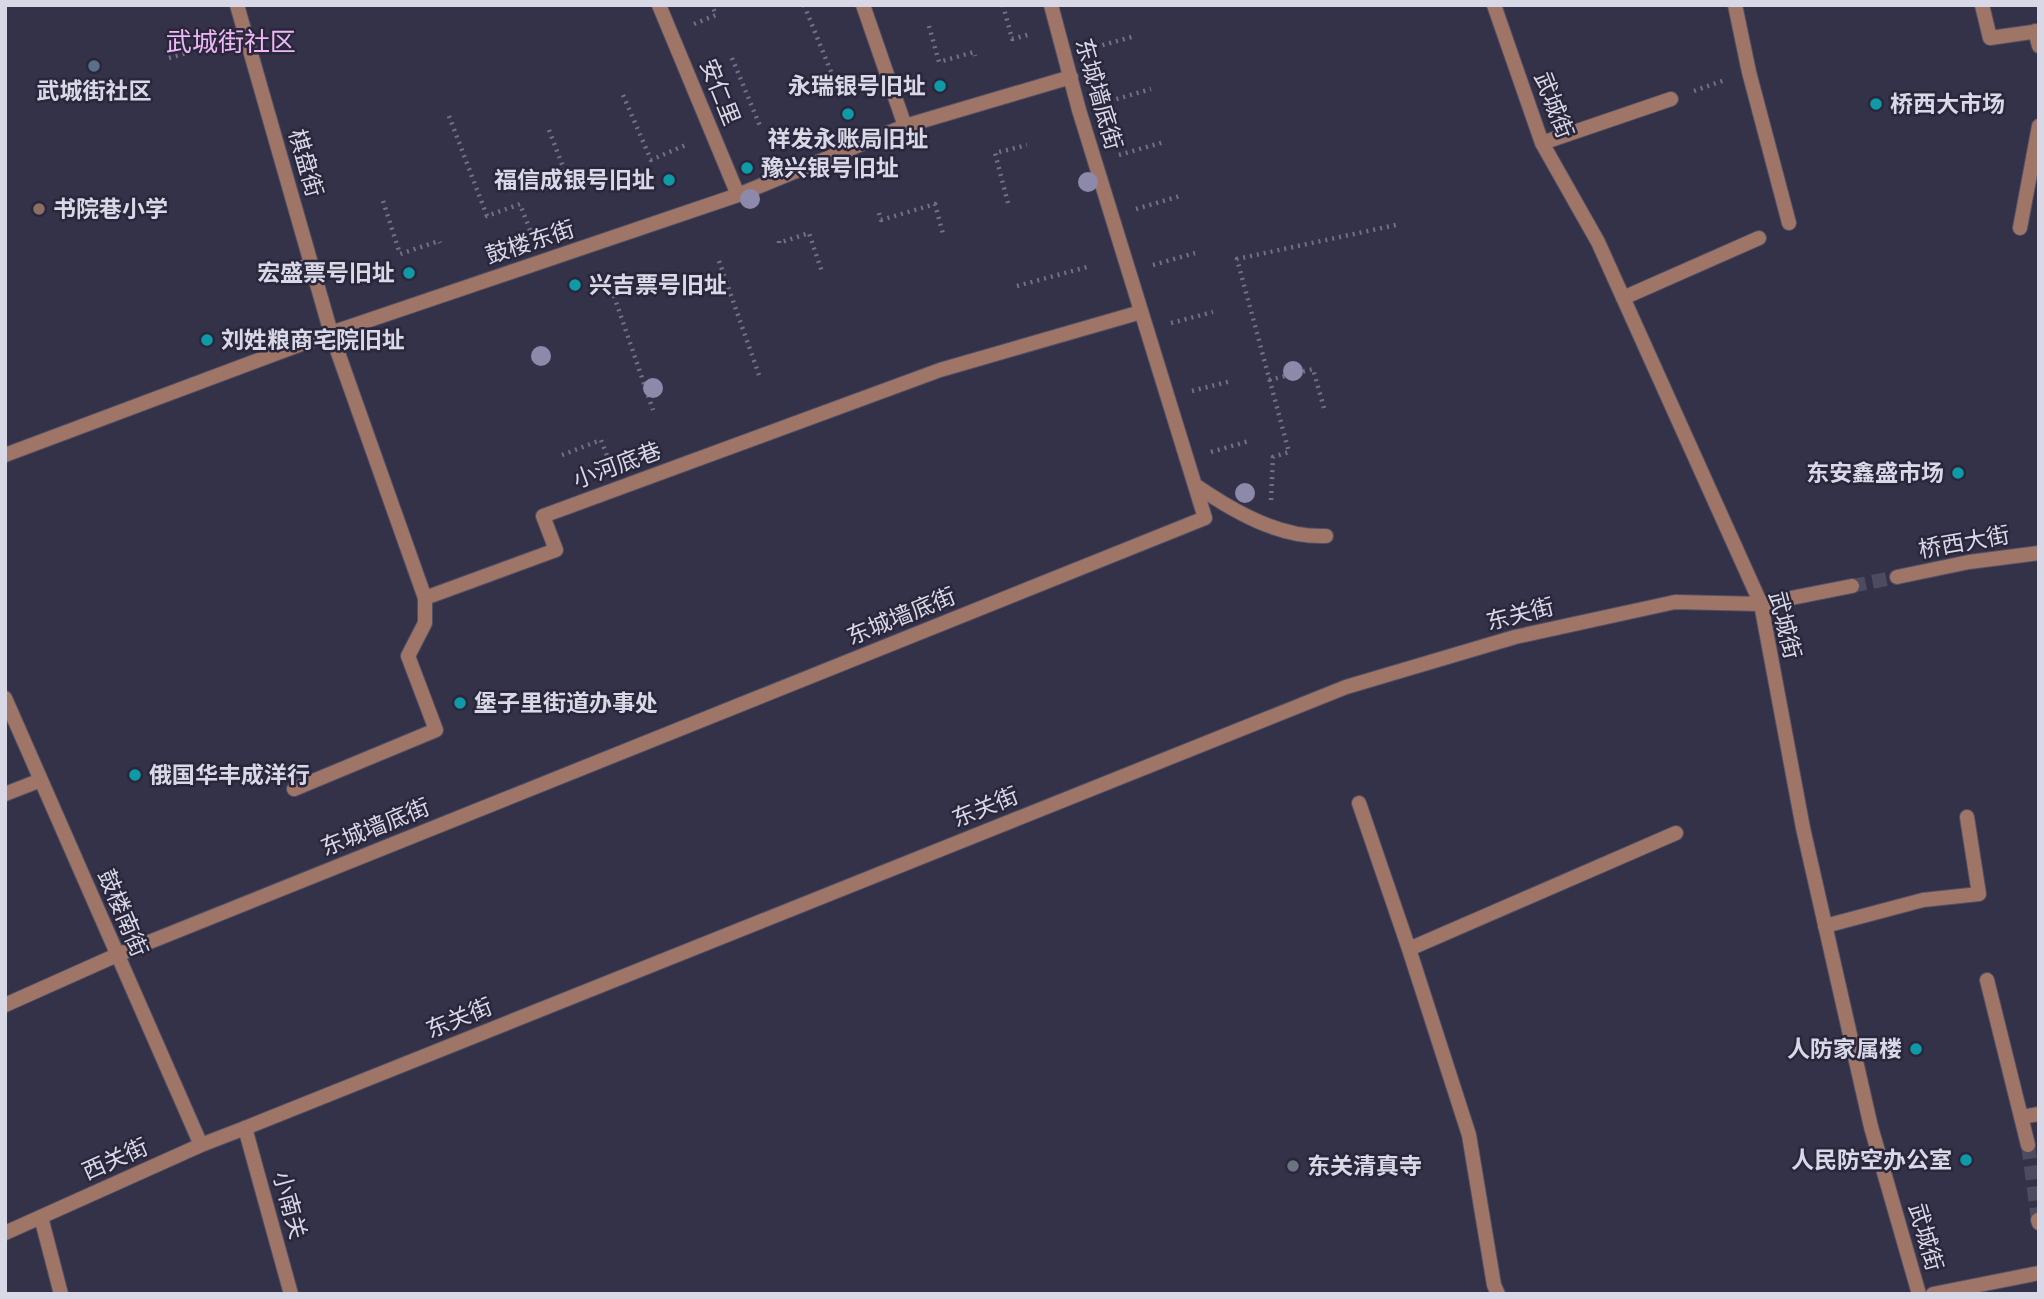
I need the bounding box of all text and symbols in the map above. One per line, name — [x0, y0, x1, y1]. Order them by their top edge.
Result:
district label: 武城街社区 — [166, 26, 296, 58]
street label: 东城墙底街 — [1070, 35, 1128, 153]
street label: 安仁里 — [694, 55, 746, 129]
marker: 武城街社区 — [86, 58, 102, 74]
street label: 武城街 — [1529, 68, 1579, 142]
place label: 永瑞银号旧址 — [788, 72, 926, 100]
place label: 武城街社区 — [37, 77, 152, 105]
marker: 永瑞银号旧址 — [932, 78, 948, 94]
place label: 桥西大市场 — [1890, 90, 2005, 118]
marker: 桥西大市场 — [1868, 96, 1884, 112]
marker: 祥发永账局旧址 — [840, 106, 856, 122]
place label: 祥发永账局旧址 — [768, 125, 929, 153]
street label: 棋盘街 — [283, 126, 329, 200]
place label: 豫兴银号旧址 — [761, 154, 899, 182]
marker: 豫兴银号旧址 — [739, 160, 755, 176]
place label: 福信成银号旧址 — [494, 166, 655, 194]
marker: 福信成银号旧址 — [661, 172, 677, 188]
place label: 书院巷小学 — [53, 195, 168, 223]
marker: 书院巷小学 — [31, 201, 47, 217]
street label: 鼓楼东街 — [482, 214, 578, 270]
place label: 宏盛票号旧址 — [257, 259, 395, 287]
marker: 宏盛票号旧址 — [401, 265, 417, 281]
place label: 兴吉票号旧址 — [589, 271, 727, 299]
marker: 兴吉票号旧址 — [567, 277, 583, 293]
place label: 刘姓粮商宅院旧址 — [221, 326, 405, 354]
marker: 刘姓粮商宅院旧址 — [199, 332, 215, 348]
street label: 小河底巷 — [569, 436, 665, 494]
place label: 东安鑫盛市场 — [1806, 459, 1944, 487]
marker: 东安鑫盛市场 — [1950, 465, 1966, 481]
street label: 桥西大街 — [1916, 520, 2012, 564]
street label: 东城墙底街 — [842, 581, 960, 651]
street label: 武城街 — [1763, 588, 1807, 662]
street label: 东关街 — [1483, 592, 1557, 636]
place label: 堡子里街道办事处 — [474, 689, 658, 717]
marker: 堡子里街道办事处 — [452, 695, 468, 711]
place label: 俄国华丰成洋行 — [149, 761, 310, 789]
marker: 俄国华丰成洋行 — [127, 767, 143, 783]
street label: 东关街 — [948, 781, 1022, 833]
street label: 东城墙底街 — [316, 792, 434, 862]
street label: 鼓楼南街 — [92, 865, 154, 961]
street label: 东关街 — [422, 992, 496, 1044]
place label: 人防家属楼 — [1787, 1035, 1902, 1063]
marker: 人防家属楼 — [1908, 1041, 1924, 1057]
street label: 西关街 — [78, 1132, 152, 1186]
place label: 人民防空办公室 — [1791, 1146, 1952, 1174]
place label: 东关清真寺 — [1307, 1152, 1422, 1180]
marker: 人民防空办公室 — [1958, 1152, 1974, 1168]
marker: 东关清真寺 — [1285, 1158, 1301, 1174]
street label: 小南关 — [268, 1168, 312, 1242]
street label: 武城街 — [1903, 1200, 1949, 1274]

